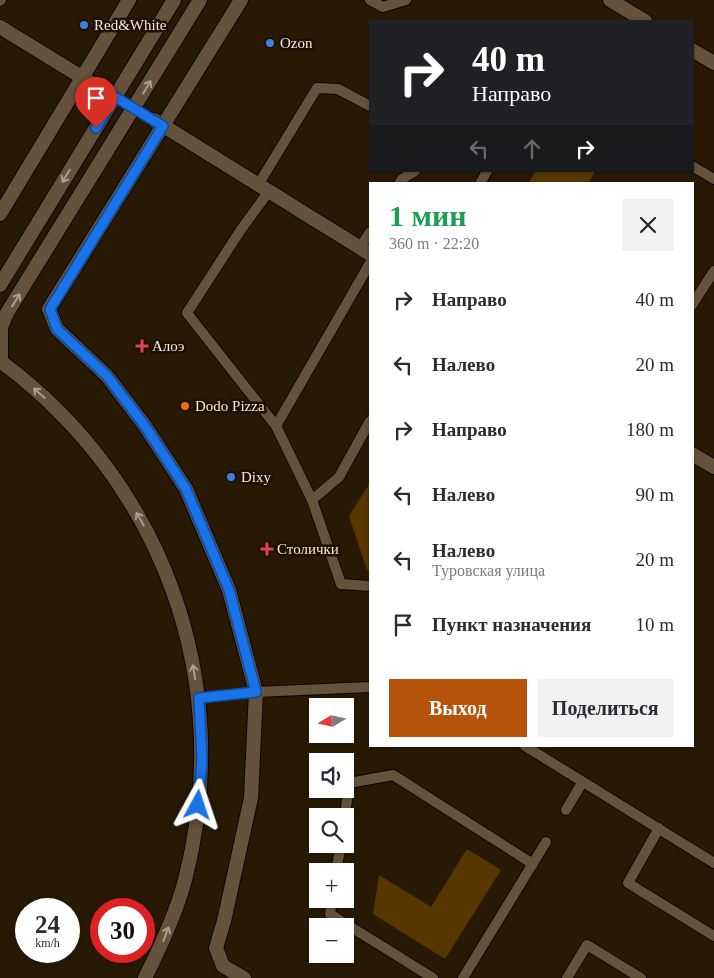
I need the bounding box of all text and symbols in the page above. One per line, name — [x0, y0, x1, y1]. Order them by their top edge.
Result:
place label: Red&White — [94, 17, 167, 33]
marker: Red&White — [78, 19, 90, 31]
place label: Ozon — [280, 35, 313, 51]
marker: Ozon — [264, 37, 276, 49]
icon: right — [389, 40, 454, 105]
text: 40 m — [472, 40, 545, 79]
pin — [75, 77, 117, 128]
one-way arrow — [142, 80, 152, 94]
text: Направо — [472, 81, 551, 106]
icon: arrive — [82, 84, 110, 112]
icon: left — [465, 135, 493, 163]
icon: ahead — [518, 135, 546, 163]
icon: right — [571, 135, 599, 163]
one-way arrow — [61, 169, 72, 183]
text: 1 мин — [389, 199, 467, 232]
button: close — [622, 199, 674, 251]
text: 360 m · 22:20 — [389, 235, 479, 252]
icon: right — [389, 286, 417, 314]
text: Направо — [432, 289, 507, 310]
text: 40 m — [635, 289, 674, 310]
one-way arrow — [12, 293, 22, 307]
place label: Алоэ — [152, 338, 184, 354]
marker: Алоэ — [136, 340, 148, 352]
icon: left — [389, 351, 417, 379]
text: Налево — [432, 354, 495, 375]
text: 20 m — [635, 354, 674, 375]
one-way arrow — [32, 387, 45, 399]
place label: Dodo Pizza — [195, 398, 265, 414]
marker: Dodo Pizza — [179, 400, 191, 412]
icon: right — [389, 416, 417, 444]
text: Направо — [432, 419, 507, 440]
text: 180 m — [626, 419, 674, 440]
place label: Dixy — [241, 469, 272, 485]
marker: Dixy — [225, 471, 237, 483]
icon: left — [389, 481, 417, 509]
text: Налево — [432, 484, 495, 505]
text: 90 m — [635, 484, 674, 505]
one-way arrow — [135, 512, 145, 527]
text: Налево — [432, 540, 495, 561]
place label: Столички — [277, 541, 339, 557]
marker: Столички — [261, 543, 273, 555]
icon: left — [389, 546, 417, 574]
text: 20 m — [635, 549, 674, 570]
text: Туровская улица — [432, 562, 545, 579]
icon: arrive — [389, 611, 417, 639]
text: Пункт назначения — [432, 614, 591, 635]
text: 10 m — [635, 614, 674, 635]
one-way arrow — [188, 664, 198, 680]
button: Выход — [389, 679, 527, 737]
button: Поделиться — [537, 679, 674, 737]
north arrow — [309, 698, 354, 742]
map controls — [309, 698, 354, 963]
button: sound — [309, 753, 354, 798]
position arrow — [171, 778, 223, 830]
button: search — [309, 808, 354, 853]
button: + — [309, 863, 354, 908]
speed limit sign: 30 — [90, 898, 155, 963]
text: 24 — [35, 911, 60, 938]
button: − — [309, 918, 354, 963]
one-way arrow — [162, 927, 171, 942]
text: km/h — [35, 936, 60, 950]

